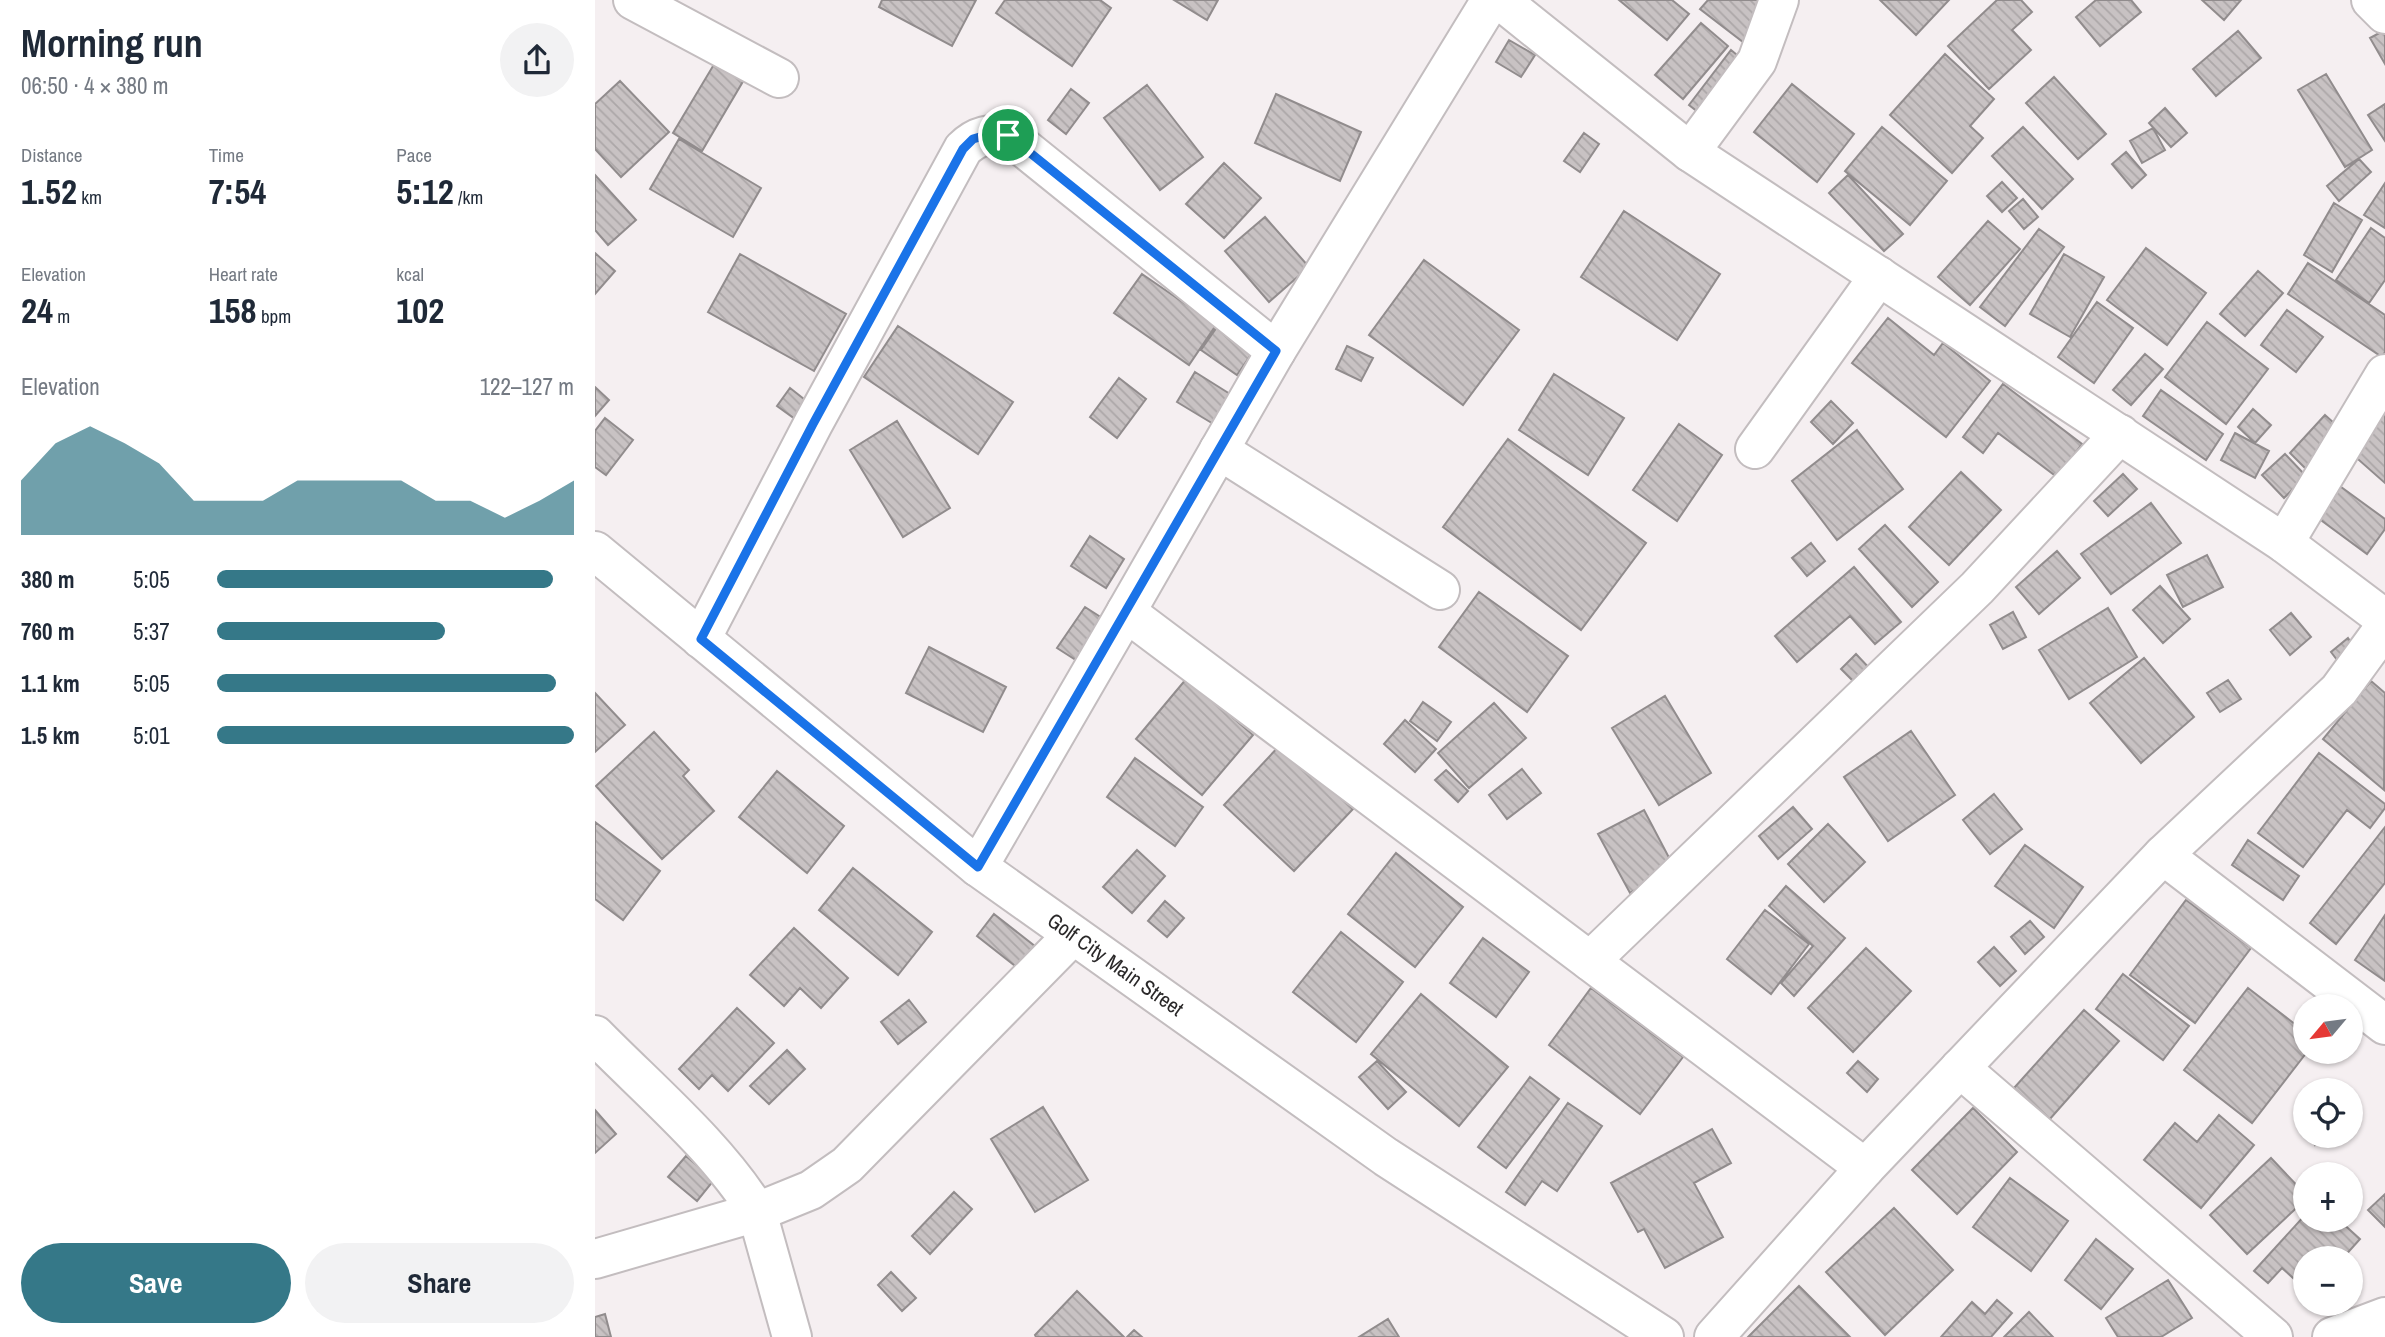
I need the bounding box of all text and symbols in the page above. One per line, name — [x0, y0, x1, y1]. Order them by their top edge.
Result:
text: Morning run — [21, 18, 203, 69]
button: share — [500, 23, 574, 97]
text: 06:50 · 4 × 380 m — [21, 70, 168, 101]
pin — [978, 105, 1038, 165]
icon: arrive — [989, 116, 1027, 154]
text: Distance — [21, 142, 82, 168]
text: Time — [209, 142, 244, 168]
text: Pace — [396, 142, 432, 168]
text: 1.52 — [21, 168, 77, 215]
text: 7:54 — [209, 168, 266, 215]
text: 5:12 — [396, 168, 454, 215]
text: km — [77, 184, 102, 210]
text: /km — [454, 184, 483, 210]
text: Elevation — [21, 261, 86, 287]
text: Heart rate — [209, 261, 278, 287]
text: kcal — [396, 261, 424, 287]
text: 24 — [21, 287, 53, 334]
text: 158 — [209, 287, 257, 334]
text: 102 — [396, 287, 444, 334]
text: m — [53, 303, 70, 329]
text: bpm — [257, 303, 291, 329]
text: Elevation — [21, 371, 100, 402]
text: 122–127 m — [480, 371, 574, 402]
text: 380 m — [21, 564, 74, 595]
text: 5:05 — [133, 564, 170, 595]
text: 760 m — [21, 616, 74, 647]
text: 5:37 — [133, 616, 170, 647]
text: 1.1 km — [21, 668, 80, 699]
text: 5:05 — [133, 668, 170, 699]
text: 1.5 km — [21, 720, 80, 751]
text: 5:01 — [133, 720, 170, 751]
street label: Golf City Main Street — [1042, 906, 1190, 1023]
north arrow — [2293, 994, 2363, 1064]
map controls — [2293, 994, 2363, 1316]
button: locate — [2293, 1078, 2363, 1148]
button: + — [2293, 1162, 2363, 1232]
button: Save — [21, 1243, 291, 1323]
button: Share — [305, 1243, 574, 1323]
button: − — [2293, 1246, 2363, 1316]

